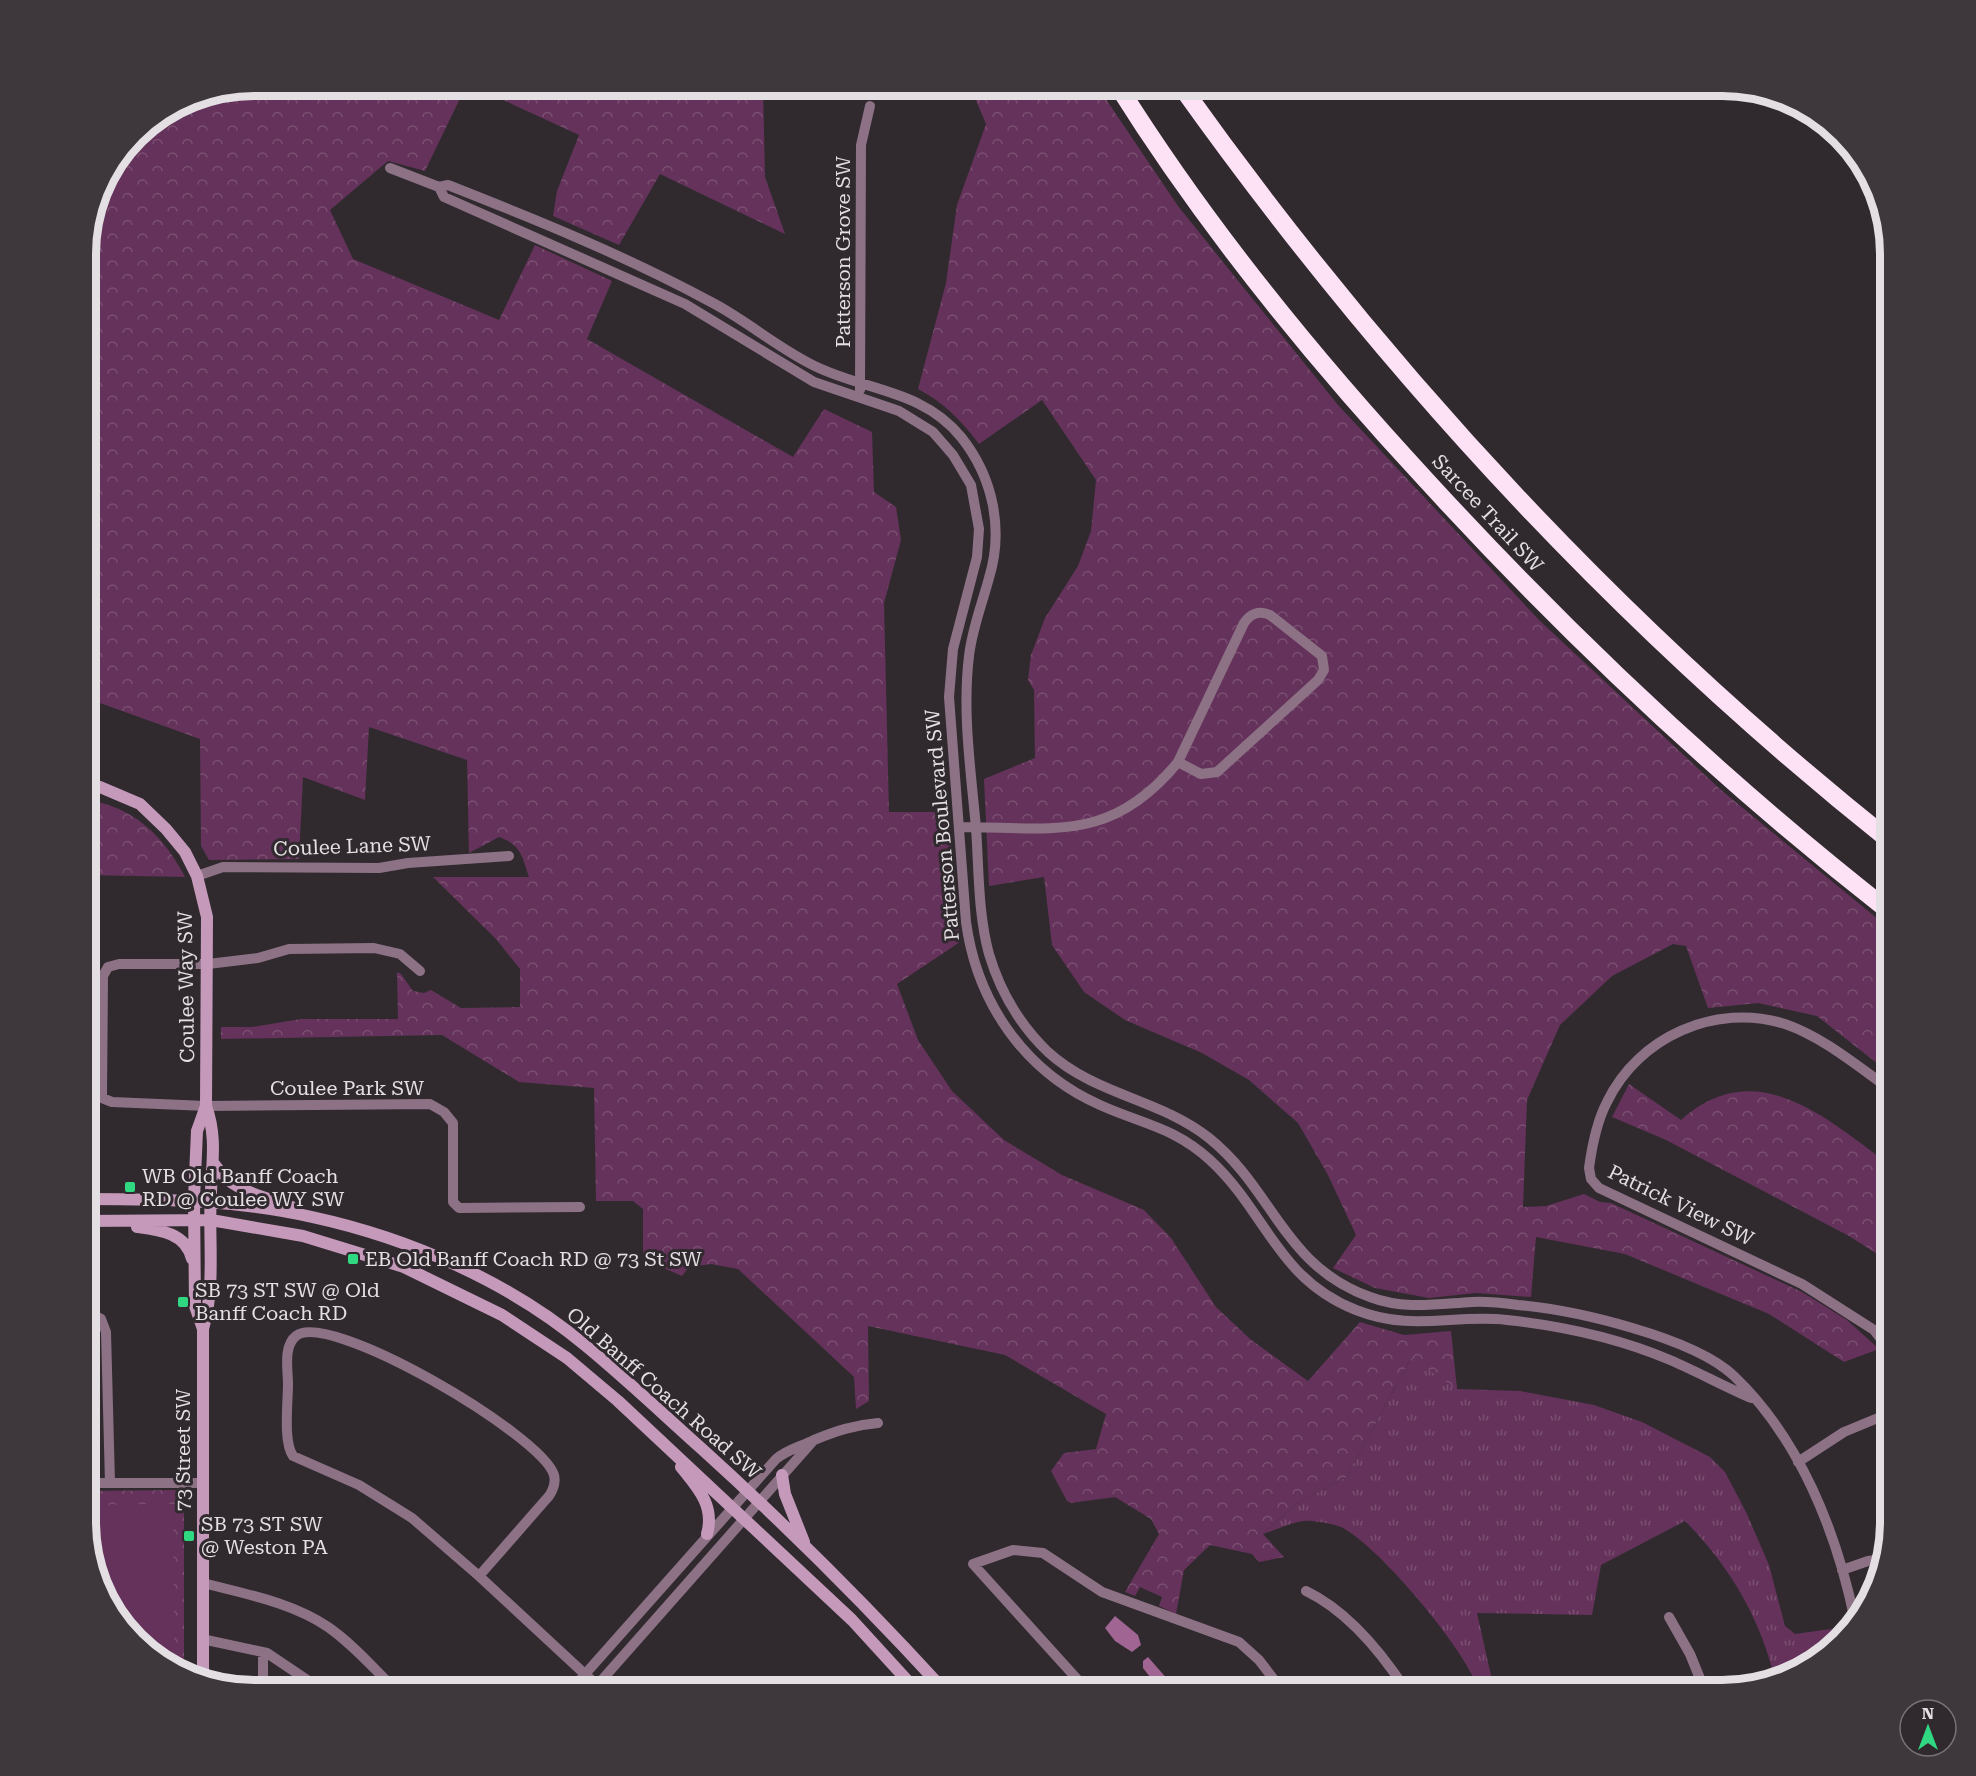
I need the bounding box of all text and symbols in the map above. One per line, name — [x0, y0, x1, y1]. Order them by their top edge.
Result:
street label: Patterson Grove SW — [831, 155, 855, 348]
street label: Sarcee Trail SW — [1427, 449, 1549, 577]
street label: Patterson Boulevard SW — [920, 707, 964, 942]
street label: Coulee Lane SW — [273, 831, 432, 861]
street label: Coulee Way SW — [173, 910, 199, 1063]
street label: Coulee Park SW — [270, 1076, 425, 1100]
street label: Patrick View SW — [1604, 1159, 1758, 1251]
place label: WB Old Banff Coach RD @ Coulee WY SW — [142, 1164, 345, 1211]
marker: WB Old Banff Coach RD @ Coulee WY SW — [123, 1180, 137, 1194]
place label: EB Old Banff Coach RD @ 73 St SW — [365, 1247, 702, 1271]
marker: EB Old Banff Coach RD @ 73 St SW — [346, 1252, 360, 1266]
place label: SB 73 ST SW @ Old Banff Coach RD — [195, 1278, 380, 1325]
marker: SB 73 ST SW @ Old Banff Coach RD — [176, 1295, 190, 1309]
street label: Old Banff Coach Road SW — [562, 1302, 767, 1484]
street label: 73 Street SW — [171, 1388, 195, 1511]
place label: SB 73 ST SW @ Weston PA — [201, 1512, 328, 1559]
marker: SB 73 ST SW @ Weston PA — [182, 1529, 196, 1543]
north arrow — [1898, 1698, 1958, 1758]
text: N — [1922, 1704, 1934, 1723]

